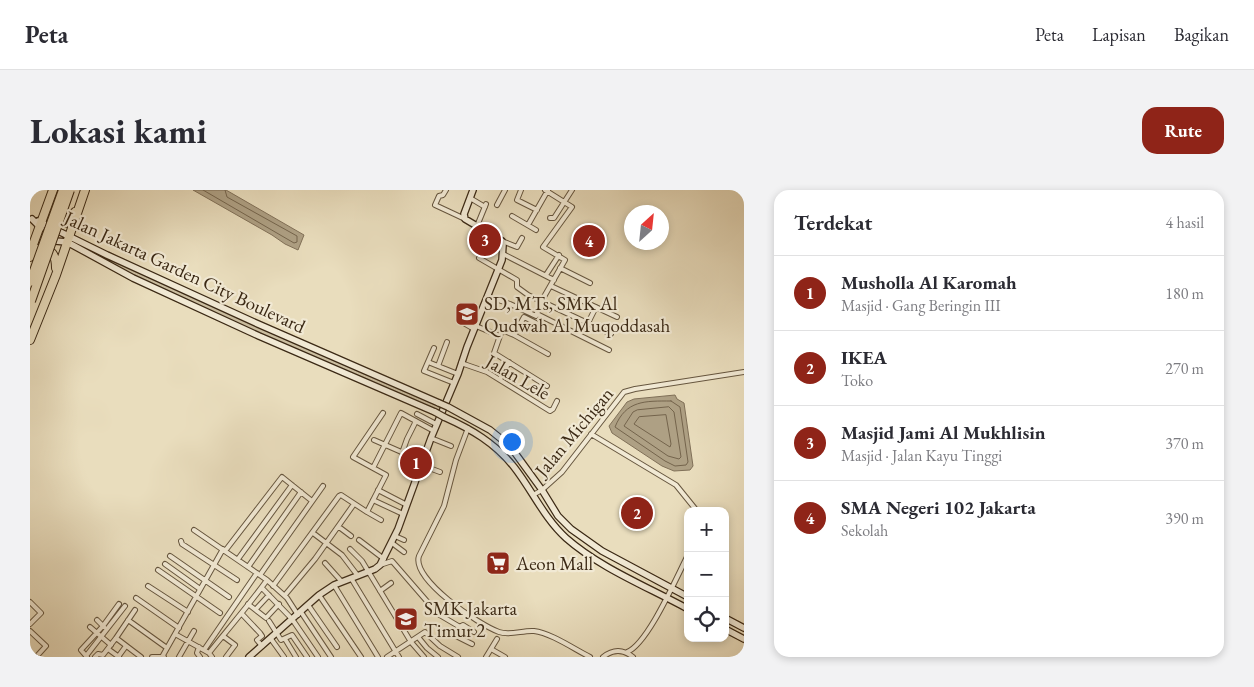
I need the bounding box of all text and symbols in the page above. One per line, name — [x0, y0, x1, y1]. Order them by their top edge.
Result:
text: Peta — [25, 19, 68, 50]
text: Peta — [1035, 23, 1064, 46]
text: Lapisan — [1092, 23, 1146, 46]
text: Bagikan — [1174, 23, 1229, 46]
button: Rute — [1142, 107, 1224, 154]
text: Lokasi kami — [30, 108, 207, 153]
street label: Jalan Jakarta Garden City Boulevard — [59, 204, 310, 339]
north arrow — [624, 205, 669, 250]
text: Terdekat — [794, 209, 872, 236]
text: 4 hasil — [1166, 212, 1204, 233]
pin: 3 — [469, 221, 501, 259]
pin: 4 — [573, 222, 605, 260]
text: Musholla Al Karomah — [841, 270, 1017, 295]
text: 1 — [806, 283, 814, 304]
text: 180 m — [1165, 283, 1204, 304]
place label: SD, MTs, SMK Al Qudwah Al Muqoddasah — [484, 291, 671, 338]
text: Masjid · Gang Beringin III — [841, 295, 1001, 316]
school or university icon: SD, MTs, SMK Al Qudwah Al Muqoddasah — [454, 301, 480, 327]
text: IKEA — [841, 345, 887, 370]
street label: Jalan Lele — [479, 348, 555, 405]
text: 2 — [806, 358, 814, 379]
text: 270 m — [1165, 358, 1204, 379]
text: Toko — [841, 370, 873, 391]
street label: Jalan Michigan — [528, 382, 619, 484]
text: Masjid Jami Al Mukhlisin — [841, 420, 1046, 445]
your location — [499, 429, 525, 455]
text: 3 — [806, 433, 814, 454]
text: 370 m — [1165, 433, 1204, 454]
pin: 1 — [400, 444, 432, 482]
text: Masjid · Jalan Kayu Tinggi — [841, 445, 1002, 466]
pin: 2 — [621, 494, 653, 532]
text: SMA Negeri 102 Jakarta — [841, 495, 1036, 520]
map controls — [684, 507, 729, 642]
button: + — [684, 507, 729, 552]
text: 4 — [806, 508, 814, 529]
text: 390 m — [1165, 508, 1204, 529]
text: Sekolah — [841, 520, 888, 541]
supermarket icon: Aeon Mall — [485, 550, 511, 576]
place label: Aeon Mall — [515, 551, 593, 576]
button: − — [684, 552, 729, 597]
place label: SMK Jakarta Timur 2 — [424, 596, 518, 643]
button: locate — [684, 597, 729, 642]
school or university icon: SMK Jakarta Timur 2 — [393, 606, 419, 632]

